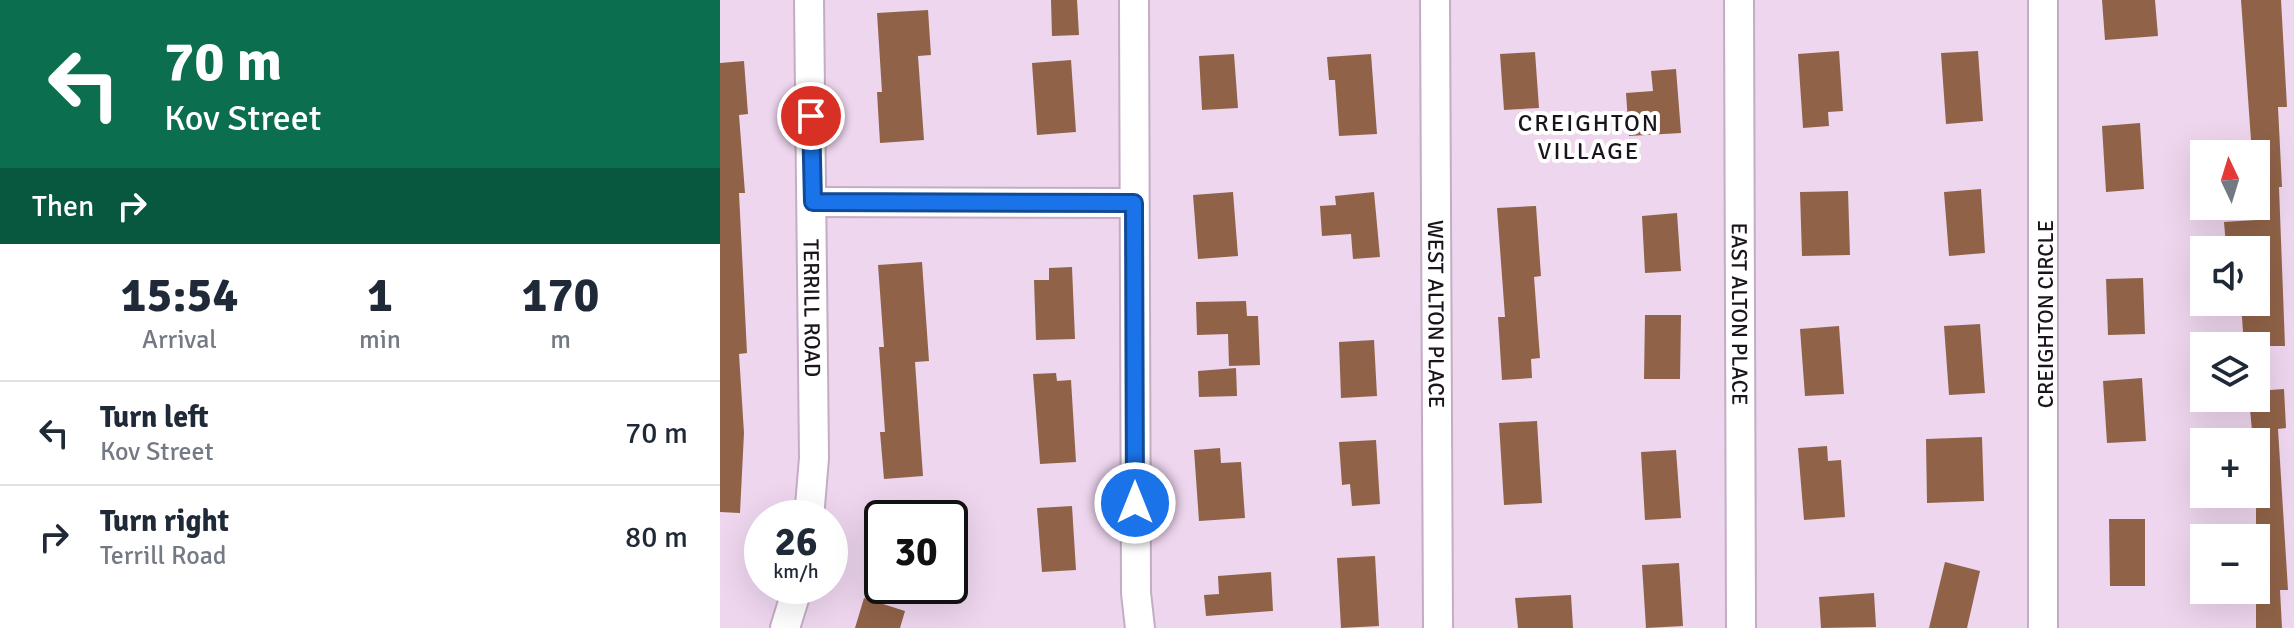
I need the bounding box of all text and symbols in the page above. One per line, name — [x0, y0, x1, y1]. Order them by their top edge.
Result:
text: 70 m — [164, 27, 282, 96]
icon: left — [32, 32, 136, 136]
pin — [777, 82, 845, 150]
icon: arrive — [789, 94, 833, 138]
text: Kov Street — [164, 96, 321, 141]
district label: CREIGHTON VILLAGE — [1518, 108, 1660, 166]
north arrow — [2190, 140, 2270, 220]
map controls — [2190, 140, 2270, 604]
icon: right — [110, 184, 154, 228]
text: Then — [32, 188, 94, 225]
street label: WEST ALTON PLACE — [1422, 220, 1450, 408]
street label: CREIGHTON CIRCLE — [2032, 220, 2059, 408]
street label: EAST ALTON PLACE — [1726, 222, 1753, 406]
button: sound — [2190, 236, 2270, 316]
street label: TERRILL ROAD — [798, 239, 826, 377]
text: 15:54 — [121, 266, 238, 325]
text: 1 — [367, 266, 393, 325]
text: 170 — [522, 266, 599, 325]
text: Arrival — [142, 324, 217, 356]
text: min — [359, 324, 401, 356]
text: m — [550, 324, 571, 356]
button: layers — [2190, 332, 2270, 412]
text: Turn left — [100, 399, 209, 436]
icon: left — [32, 411, 76, 455]
text: 70 m — [625, 415, 688, 452]
button: + — [2190, 428, 2270, 508]
text: Kov Street — [100, 436, 214, 468]
position arrow — [1093, 461, 1177, 545]
speed limit sign: 30 — [864, 500, 968, 604]
text: Turn right — [100, 503, 229, 540]
icon: right — [32, 515, 76, 559]
text: 26 — [774, 517, 818, 567]
text: 80 m — [625, 519, 688, 556]
button: − — [2190, 524, 2270, 604]
text: Terrill Road — [100, 540, 227, 572]
text: km/h — [773, 559, 819, 584]

